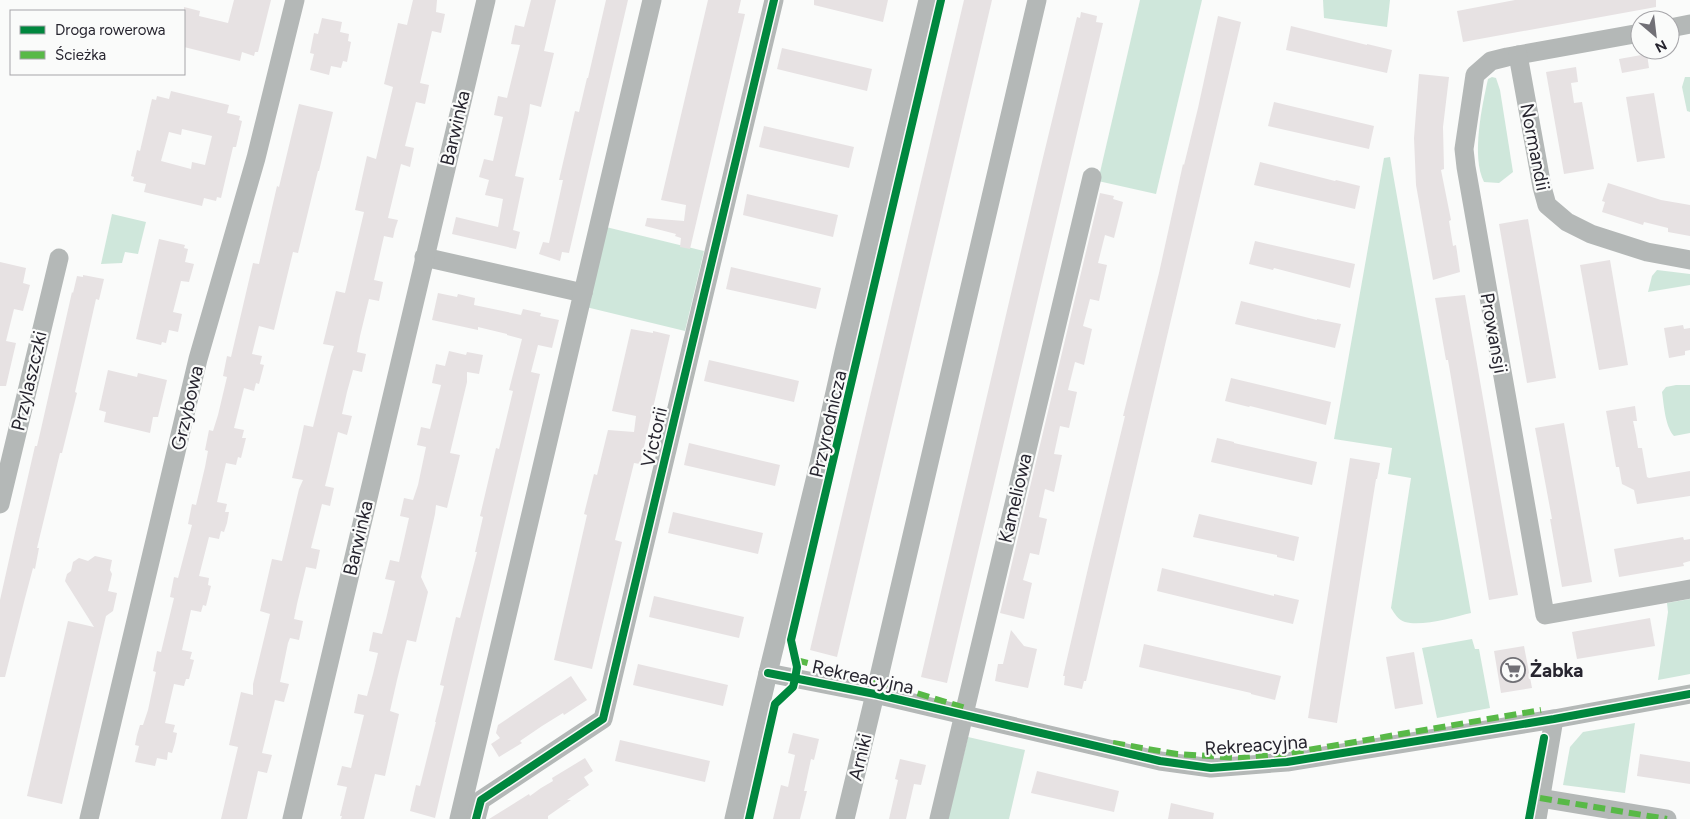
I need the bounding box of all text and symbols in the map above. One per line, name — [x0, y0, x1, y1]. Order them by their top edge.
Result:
legend — [10, 10, 185, 75]
north arrow — [1630, 10, 1680, 60]
text: Droga rowerowa — [55, 21, 165, 39]
text: N — [1652, 36, 1670, 56]
text: Ścieżka — [55, 46, 106, 64]
street label: Barwinka — [435, 88, 475, 168]
street label: Normandii — [1515, 101, 1555, 193]
street label: Prowansji — [1476, 291, 1512, 375]
street label: Przylaszczki — [6, 329, 52, 433]
street label: Grzybowa — [166, 363, 208, 453]
street label: Przyrodnicza — [804, 368, 852, 480]
street label: Victorii — [636, 405, 672, 469]
street label: Kameliowa — [994, 451, 1036, 545]
street label: Barwinka — [338, 498, 378, 578]
street label: Rekreacyjna — [810, 655, 916, 699]
supermarket icon: Żabka — [1500, 657, 1526, 683]
place label: Żabka — [1530, 659, 1583, 682]
street label: Rekreacyjna — [1204, 730, 1308, 760]
street label: Arniki — [843, 731, 877, 783]

